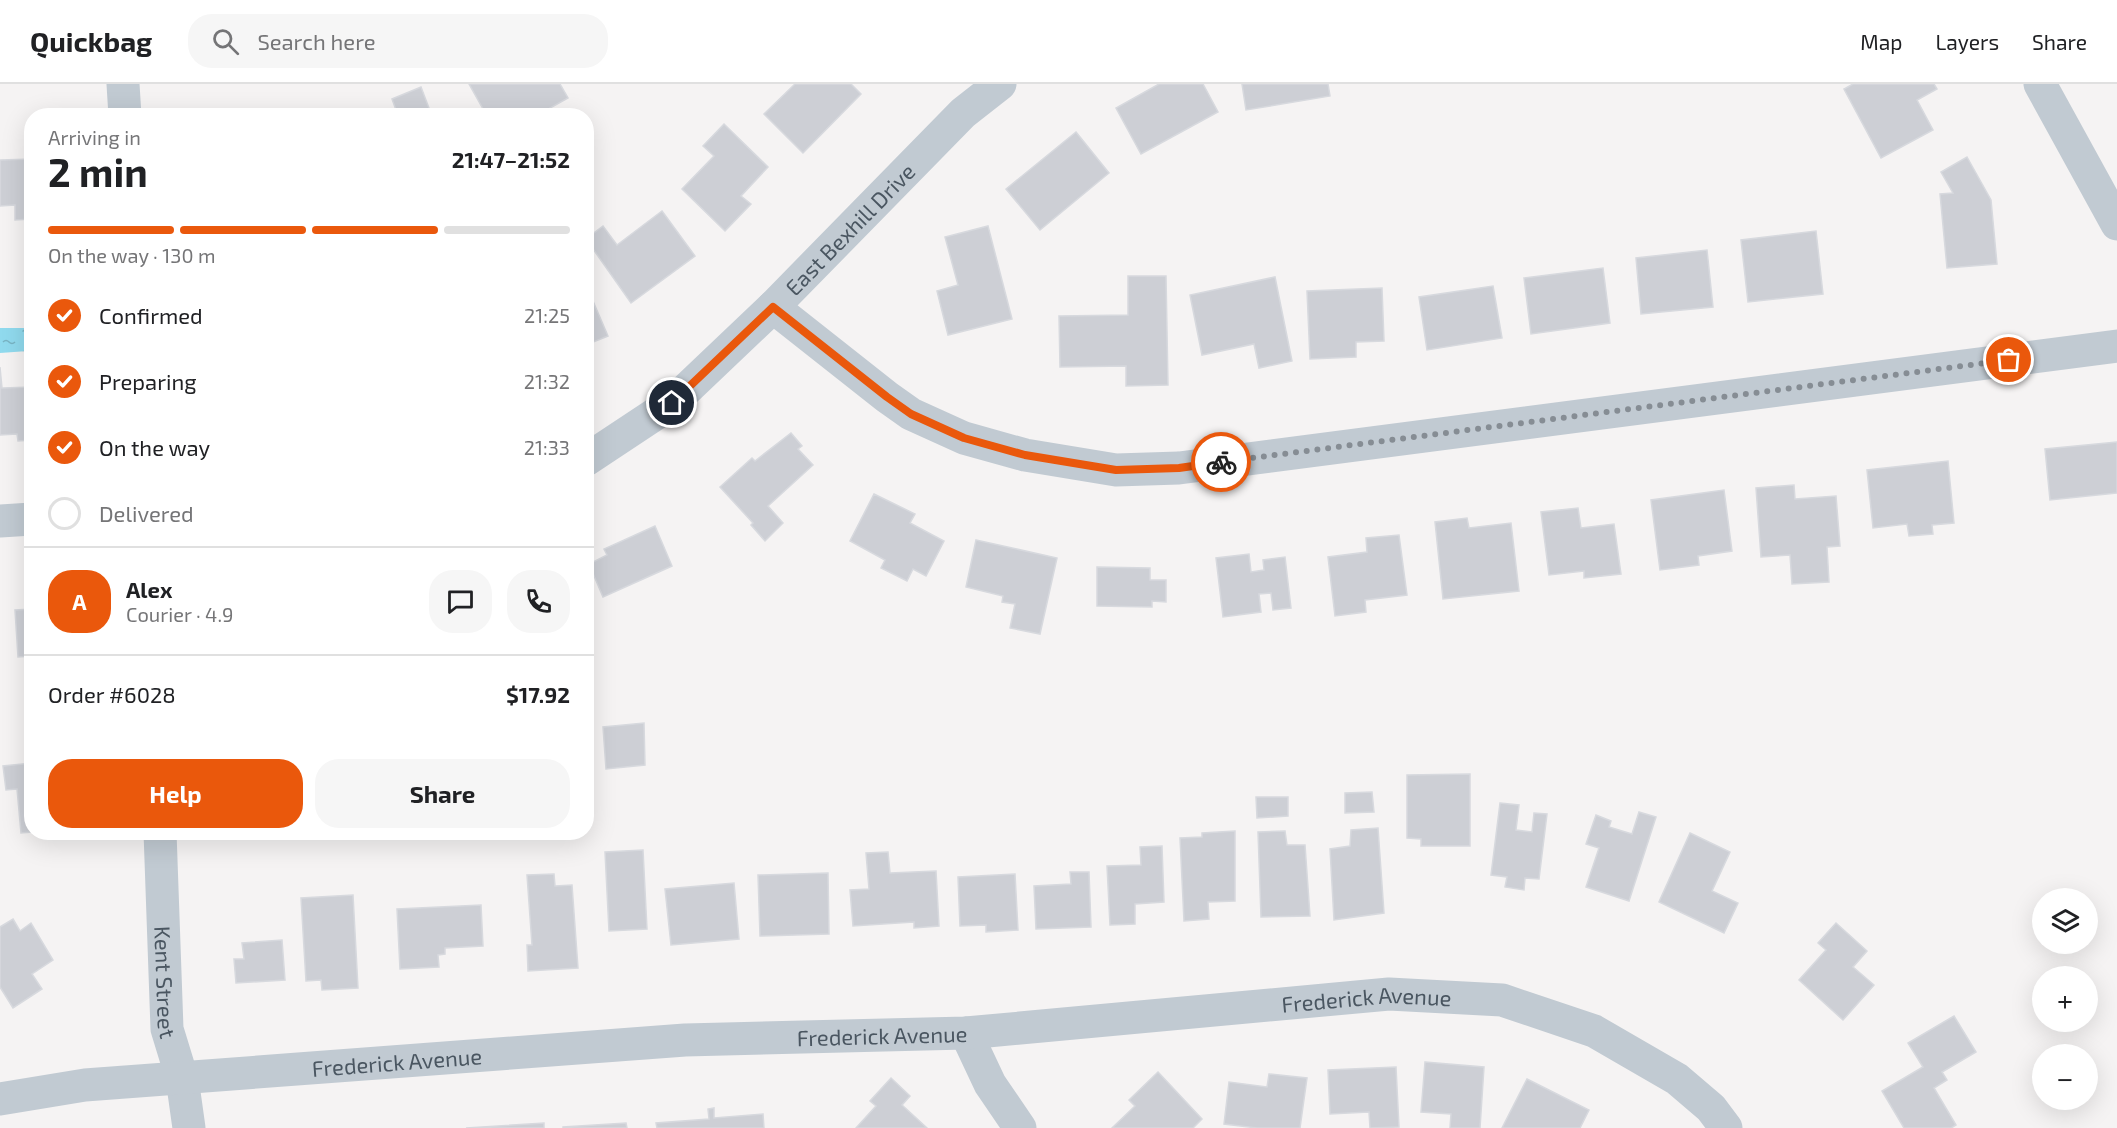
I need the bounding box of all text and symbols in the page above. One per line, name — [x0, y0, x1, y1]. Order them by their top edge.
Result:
search box — [188, 14, 608, 68]
text: Quickbag — [30, 24, 152, 58]
icon: search — [209, 25, 242, 58]
text: Search here — [257, 28, 376, 54]
text: Map — [1860, 29, 1902, 54]
text: Layers — [1935, 29, 1999, 54]
text: Share — [2032, 29, 2087, 54]
text: Arriving in — [48, 125, 141, 149]
text: 21:47–21:52 — [452, 146, 570, 172]
text: 2 min — [48, 148, 148, 195]
street label: East Bexhill Drive — [779, 158, 920, 300]
text: On the way · 130 m — [48, 243, 215, 267]
icon: check — [48, 299, 81, 332]
text: Confirmed — [99, 302, 203, 328]
text: 21:25 — [524, 303, 570, 327]
pin — [1983, 334, 2034, 385]
icon: bag — [1992, 343, 2025, 376]
icon: check — [48, 365, 81, 398]
text: Preparing — [99, 368, 197, 394]
text: 21:32 — [524, 369, 570, 393]
pin — [646, 377, 697, 428]
icon: home — [655, 386, 688, 419]
icon: check — [48, 431, 81, 464]
courier — [1191, 432, 1251, 492]
text: On the way — [99, 434, 210, 460]
text: 21:33 — [524, 435, 570, 459]
icon: bike — [1205, 446, 1238, 479]
text: Delivered — [99, 500, 194, 526]
button: chat — [429, 570, 492, 633]
button: phone — [507, 570, 570, 633]
text: Alex — [126, 576, 172, 602]
text: A — [72, 588, 87, 614]
text: Courier · 4.9 — [126, 602, 233, 626]
text: Order #6028 — [48, 681, 176, 707]
text: $17.92 — [506, 681, 570, 707]
button: Help — [48, 759, 303, 828]
button: Share — [315, 759, 570, 828]
map controls — [2032, 888, 2098, 1110]
button: layers — [2032, 888, 2098, 954]
street label: Kent Street — [150, 926, 182, 1041]
button: + — [2032, 966, 2098, 1032]
street label: Frederick Avenue — [1280, 981, 1452, 1017]
street label: Frederick Avenue — [797, 1020, 968, 1050]
street label: Frederick Avenue — [311, 1042, 483, 1081]
button: − — [2032, 1044, 2098, 1110]

